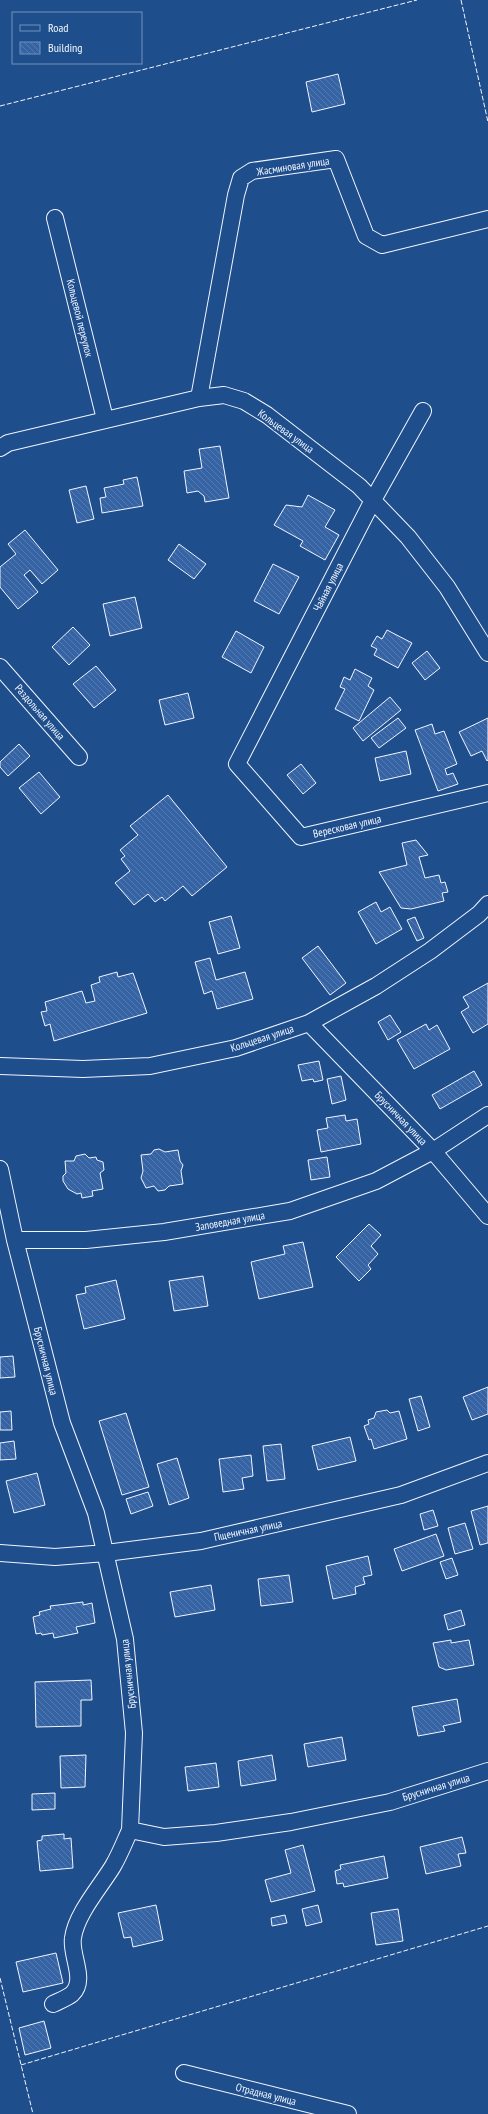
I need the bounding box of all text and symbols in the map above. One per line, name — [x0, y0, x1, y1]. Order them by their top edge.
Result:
legend — [12, 12, 142, 64]
text: Road — [48, 20, 68, 35]
text: Building — [48, 40, 83, 55]
street label: Жасминовая улица — [255, 153, 330, 179]
street label: Кольцевой переулок — [64, 278, 97, 359]
street label: Кольцевая улица — [255, 406, 317, 456]
street label: Чайная улица — [310, 560, 346, 614]
street label: Раздольная улица — [12, 681, 68, 743]
street label: Вересковая улица — [311, 811, 383, 841]
street label: Кольцевая улица — [229, 1021, 295, 1055]
street label: Брусничная улица — [372, 1088, 430, 1148]
street label: Заповедная улица — [194, 1208, 266, 1234]
street label: Брусничная улица — [31, 1325, 61, 1397]
street label: Пщеничная улица — [213, 1516, 283, 1544]
street label: Брусничная улица — [117, 1639, 139, 1709]
street label: Брусничная улица — [401, 1770, 471, 1804]
street label: Отрадная улица — [234, 2080, 298, 2108]

